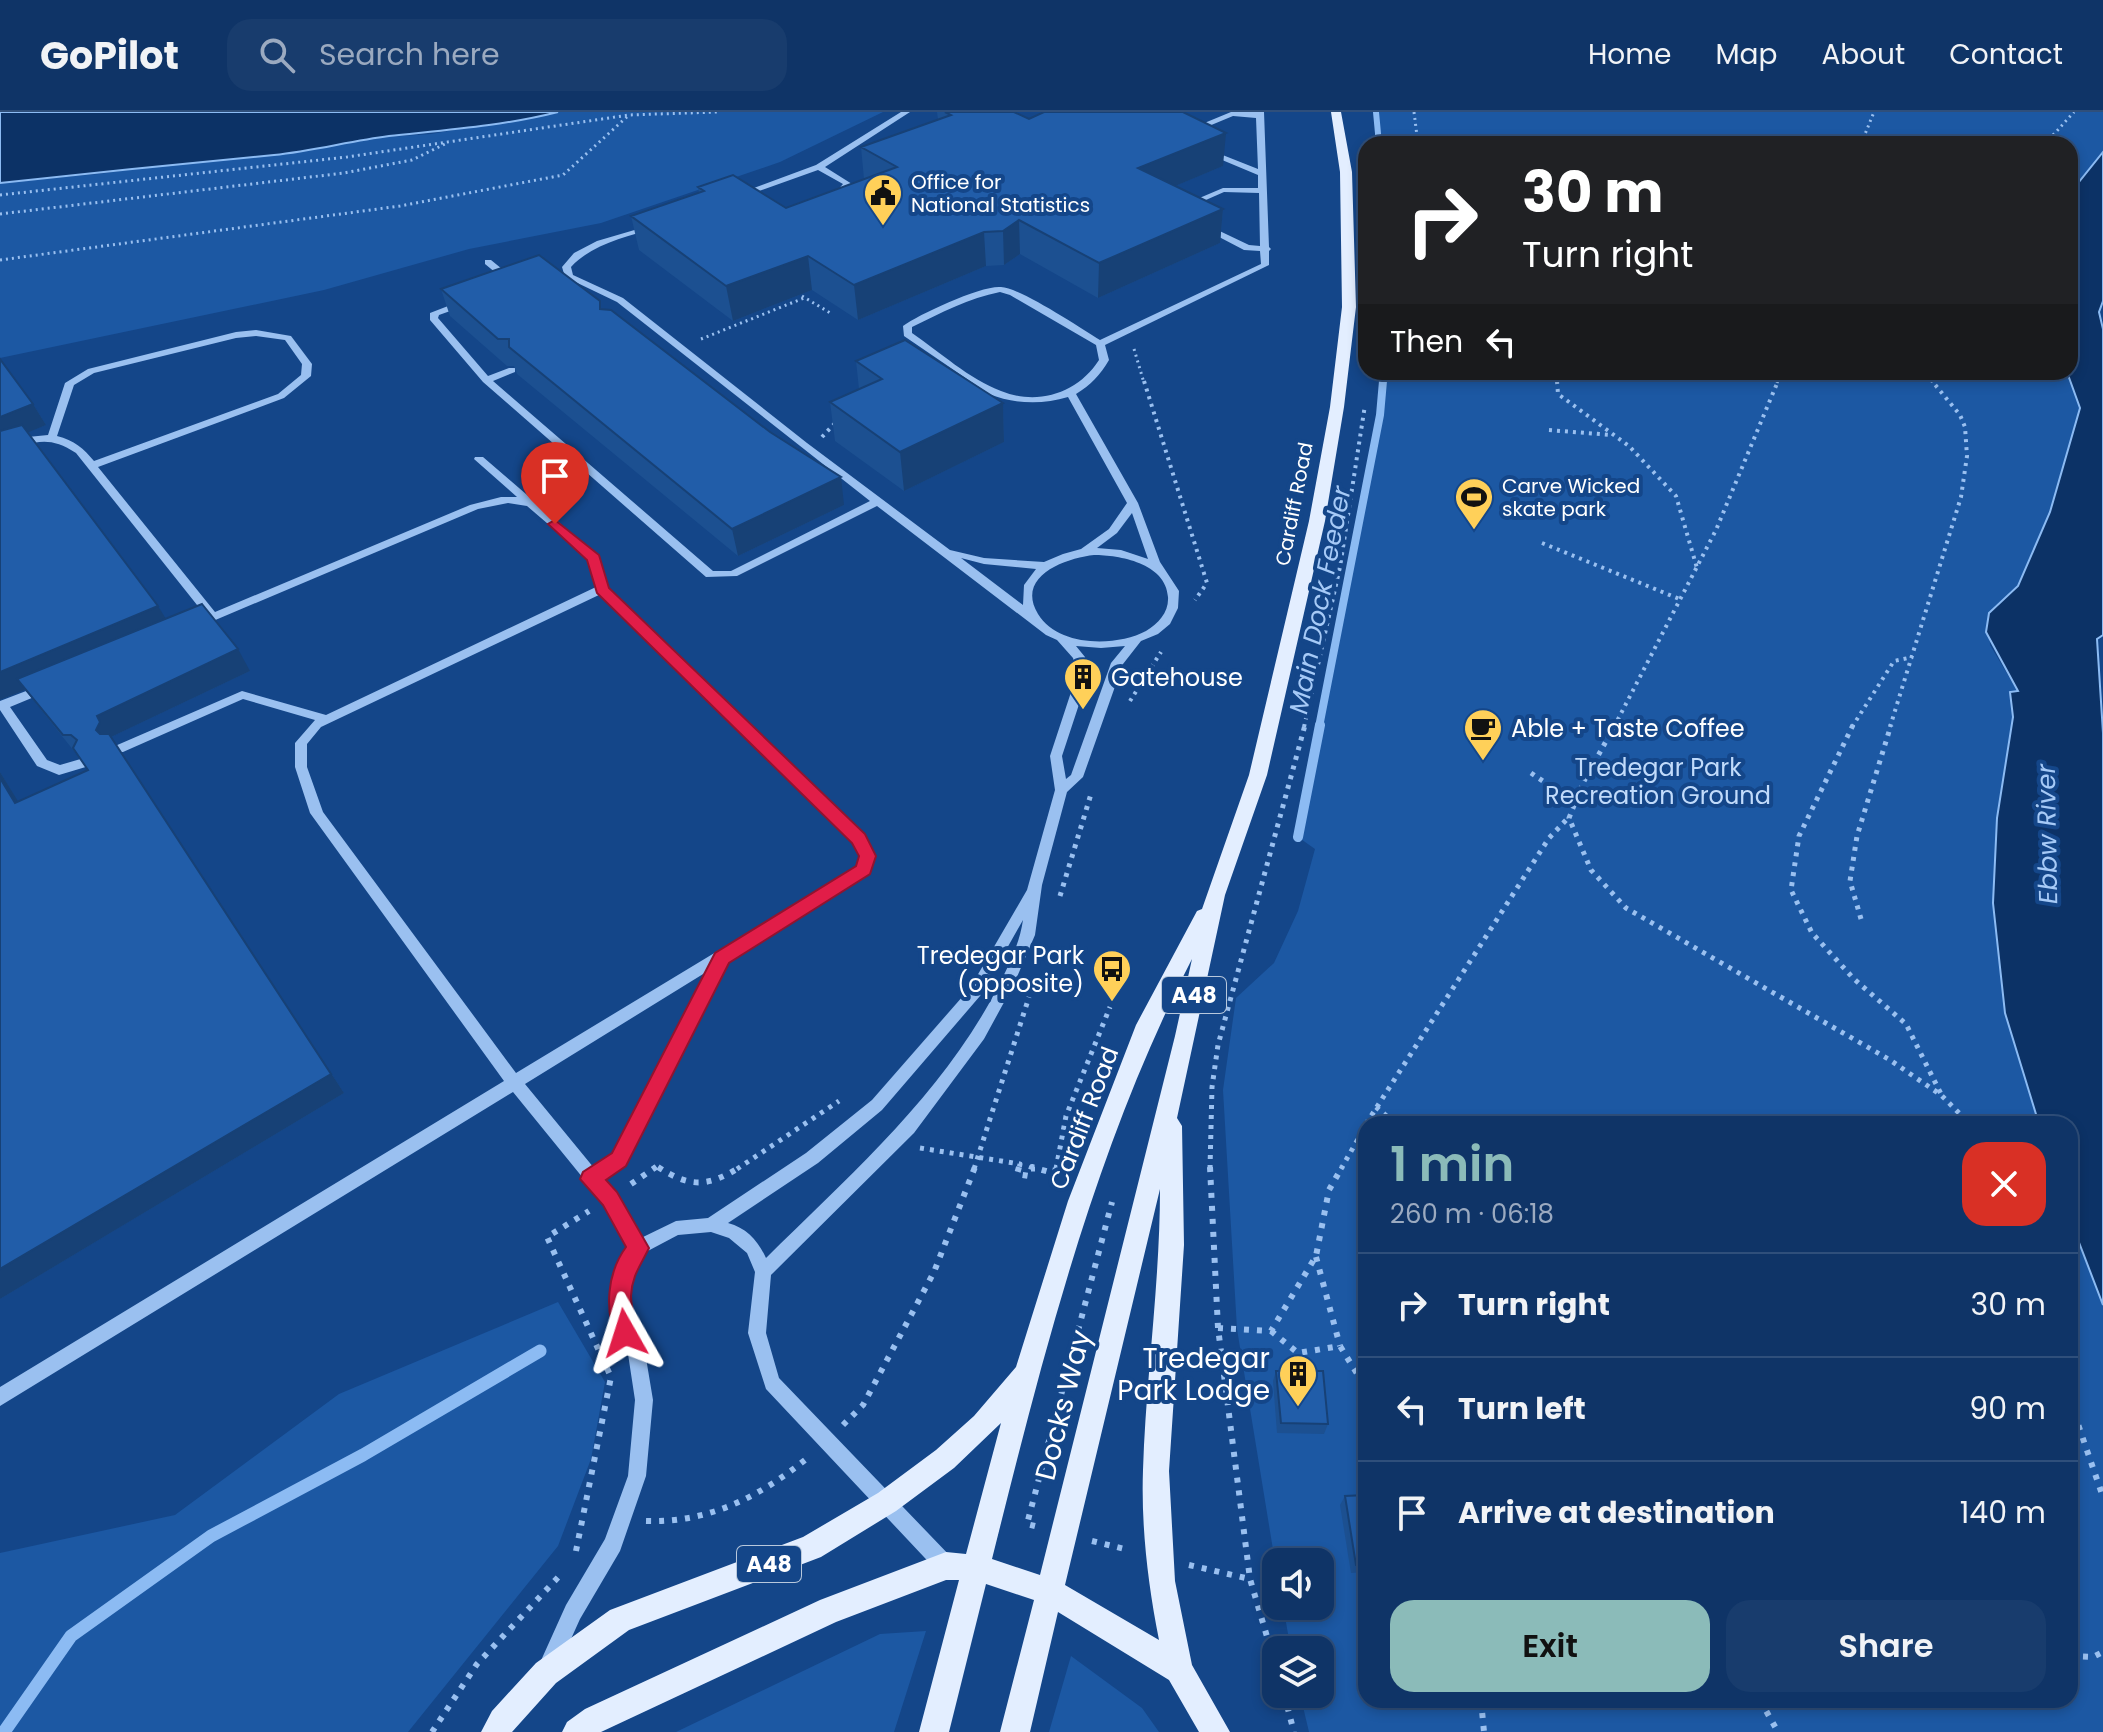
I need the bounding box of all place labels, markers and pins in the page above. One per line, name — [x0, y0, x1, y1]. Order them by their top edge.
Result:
place label: Office for National Statistics — [911, 168, 1090, 219]
public building icon: Office for National Statistics — [862, 172, 904, 227]
pin — [521, 442, 589, 524]
place label: Carve Wicked skate park — [1502, 472, 1640, 523]
sports icon: Carve Wicked skate park — [1453, 476, 1495, 531]
building icon: Gatehouse — [1062, 656, 1104, 711]
place label: Gatehouse — [1111, 661, 1243, 694]
cafe icon: Able + Taste Coffee — [1462, 707, 1504, 762]
place label: Able + Taste Coffee — [1511, 712, 1745, 745]
place label: Tredegar Park (opposite) — [917, 939, 1085, 1000]
bus stop icon: Tredegar Park (opposite) — [1091, 948, 1133, 1003]
place label: Tredegar Park Lodge — [1117, 1339, 1270, 1410]
building icon: Tredegar Park Lodge — [1277, 1353, 1319, 1408]

